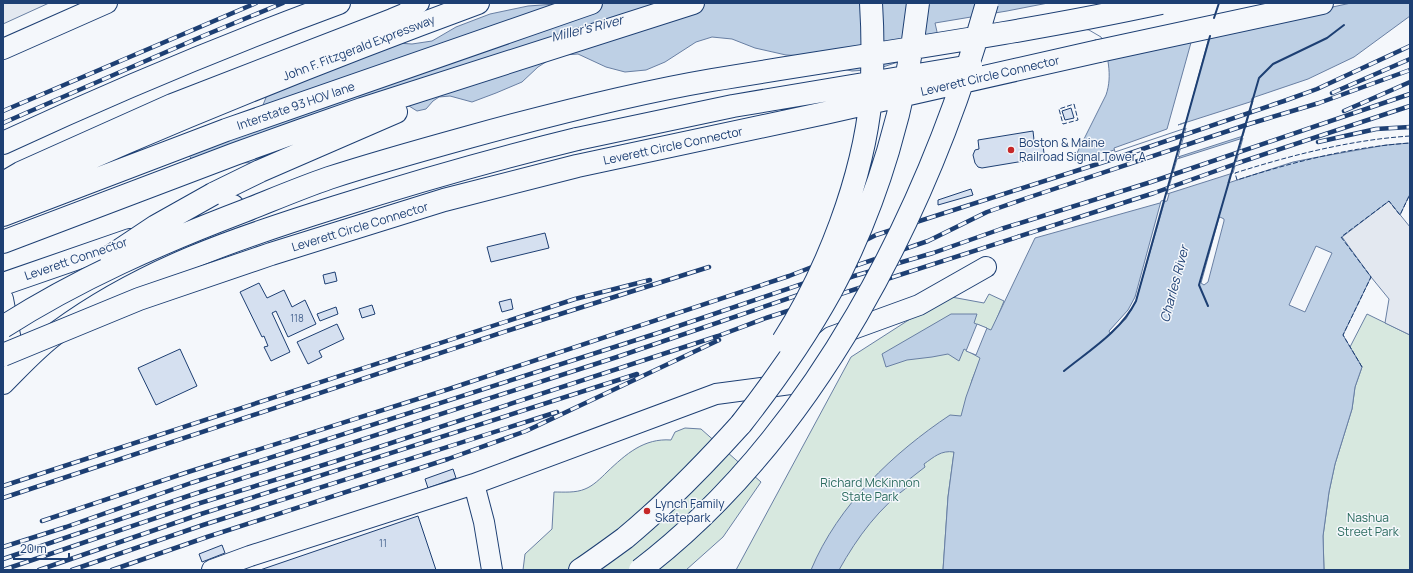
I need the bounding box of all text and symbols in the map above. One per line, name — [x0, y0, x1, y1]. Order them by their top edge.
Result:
street label: John F. Fitzgerald Expressway — [280, 10, 438, 84]
water label: Miller's River — [549, 10, 627, 46]
street label: Leverett Circle Connector — [919, 51, 1062, 100]
street label: Interstate 93 HOV lane — [235, 77, 357, 134]
street label: Leverett Circle Connector — [602, 122, 745, 169]
place label: Boston & Maine Railroad Signal Tower A — [1019, 134, 1146, 165]
marker: Boston & Maine Railroad Signal Tower A — [1006, 145, 1016, 155]
street label: Leverett Circle Connector — [289, 197, 431, 255]
street label: Leverett Connector — [22, 233, 130, 284]
water label: Charles River — [1155, 241, 1193, 324]
house number: 118 — [290, 311, 304, 325]
park label: Richard McKinnon State Park — [820, 474, 920, 505]
place label: Lynch Family Skatepark — [655, 495, 725, 526]
marker: Lynch Family Skatepark — [642, 506, 652, 516]
park label: Nashua Street Park — [1337, 509, 1400, 540]
scale bar — [14, 535, 69, 561]
house number: 11 — [379, 536, 387, 550]
text: 20 m — [20, 540, 47, 557]

